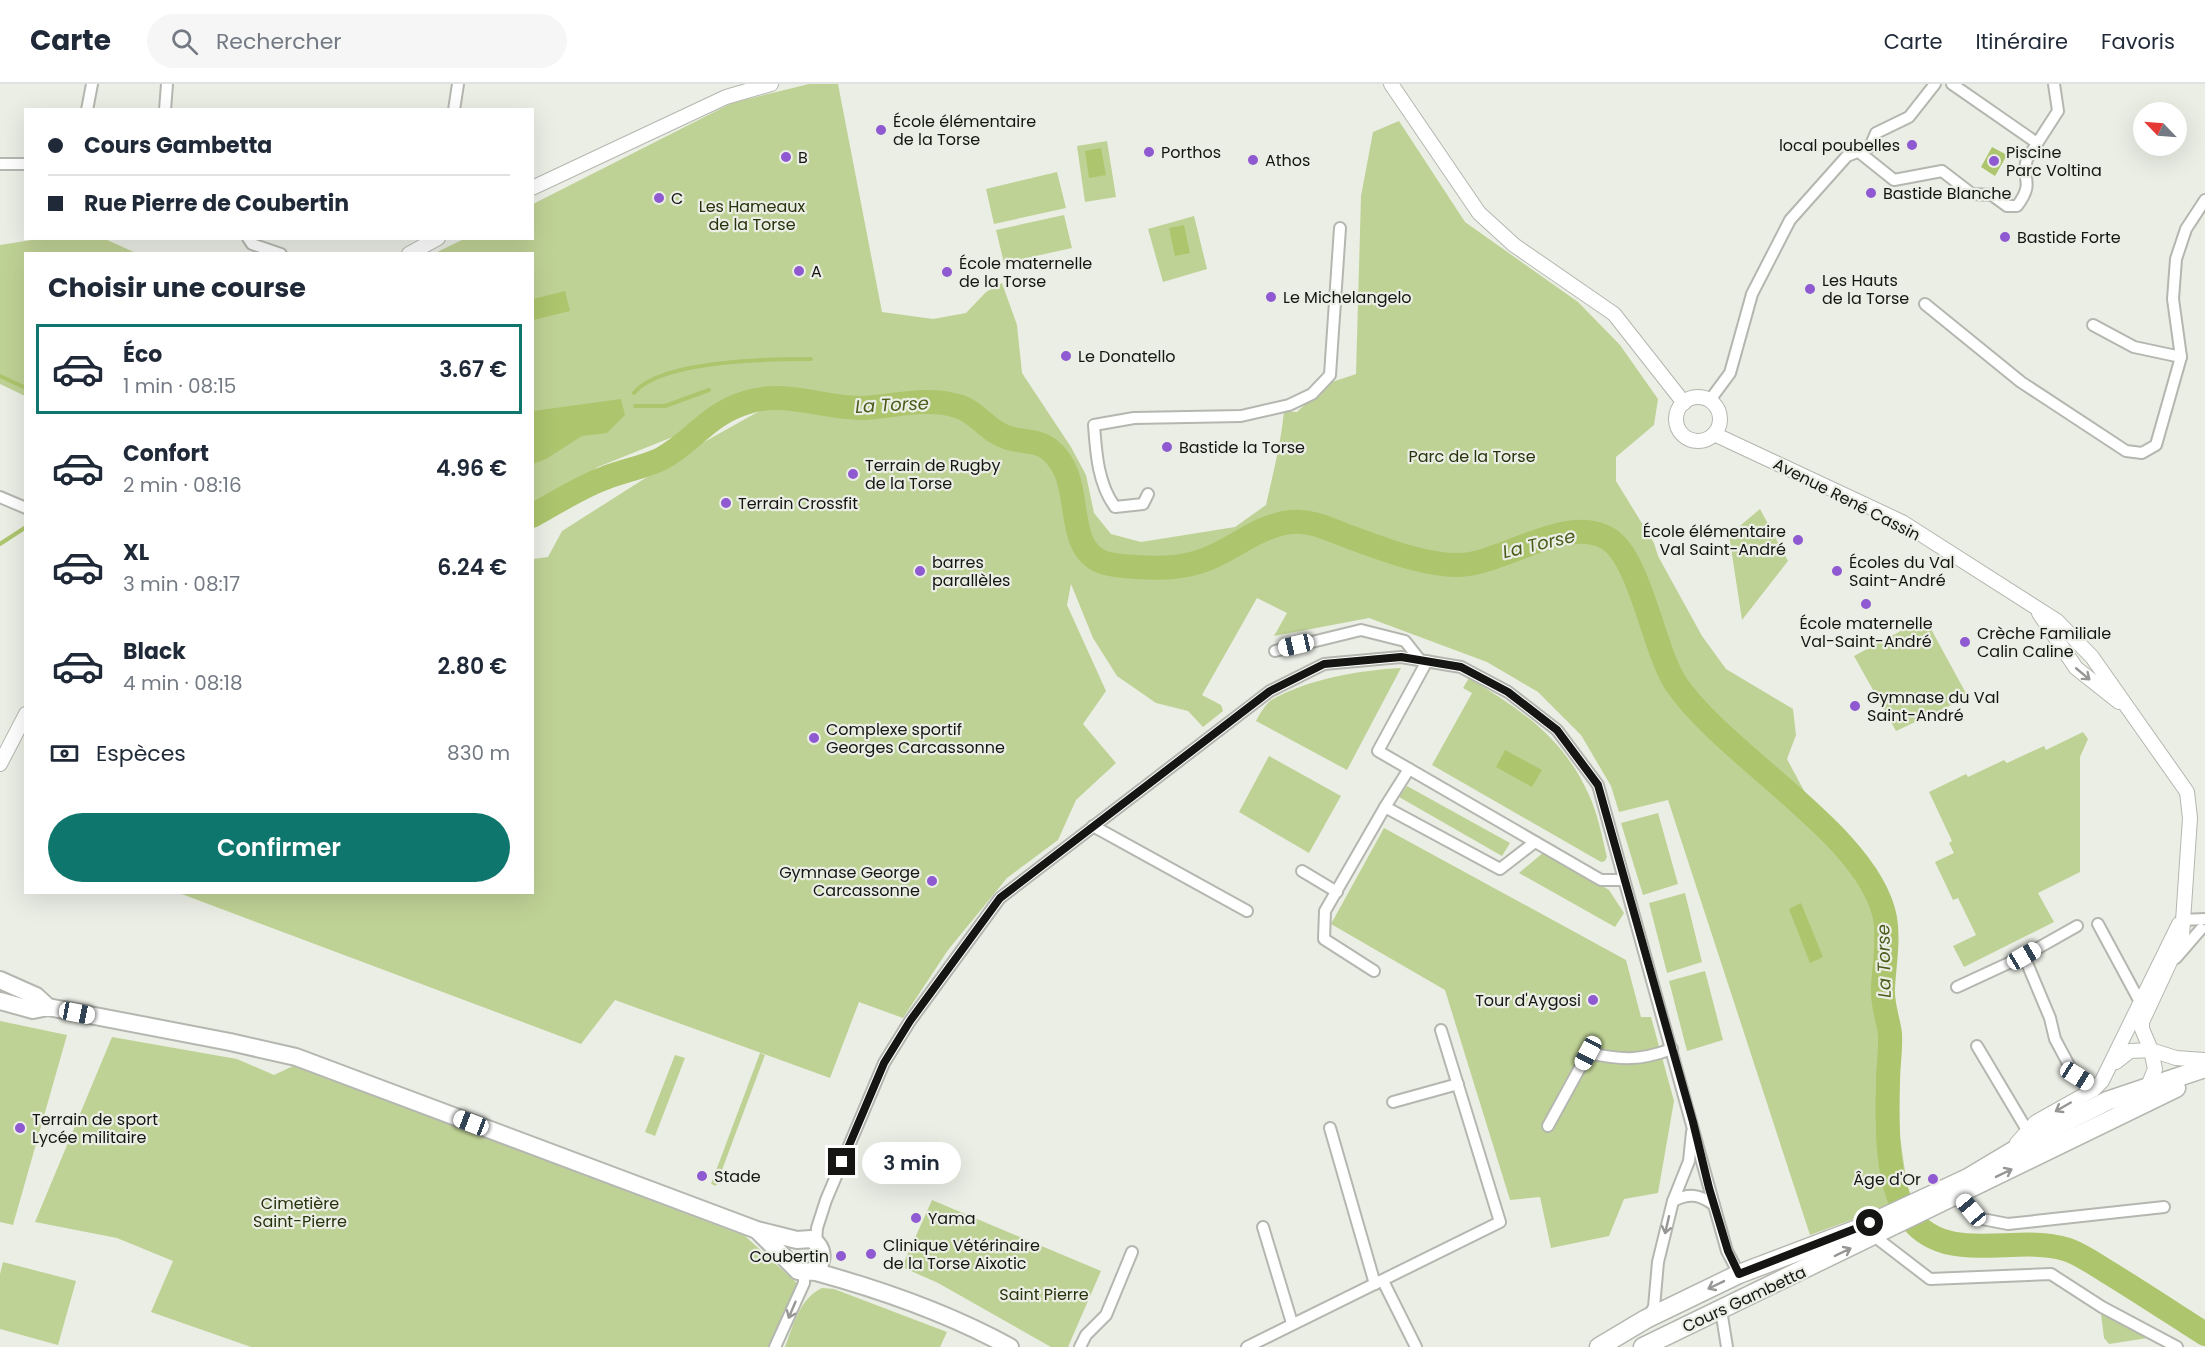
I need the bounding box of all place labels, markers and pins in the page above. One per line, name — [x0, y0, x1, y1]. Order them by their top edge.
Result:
place label: École élémentaire de la Torse — [893, 110, 1036, 151]
marker: École élémentaire de la Torse — [874, 123, 888, 137]
place label: local poubelles — [1779, 134, 1900, 157]
marker: local poubelles — [1905, 138, 1919, 152]
place label: Porthos — [1161, 141, 1221, 164]
place label: Piscine Parc Voltina — [2006, 141, 2102, 182]
marker: Porthos — [1142, 145, 1156, 159]
place label: B — [798, 146, 808, 169]
place label: Athos — [1265, 149, 1310, 172]
marker: B — [779, 150, 793, 164]
marker: Athos — [1246, 153, 1260, 167]
marker: Piscine Parc Voltina — [1987, 154, 2001, 168]
place label: Bastide Blanche — [1883, 182, 2011, 205]
marker: Bastide Blanche — [1864, 186, 1878, 200]
place label: C — [671, 187, 683, 210]
marker: C — [652, 191, 666, 205]
place label: Bastide Forte — [2017, 226, 2121, 249]
marker: Bastide Forte — [1998, 230, 2012, 244]
place label: École maternelle de la Torse — [959, 252, 1092, 293]
place label: A — [811, 260, 822, 283]
marker: A — [792, 264, 806, 278]
marker: École maternelle de la Torse — [940, 265, 954, 279]
place label: Les Hauts de la Torse — [1822, 269, 1909, 310]
marker: Les Hauts de la Torse — [1803, 282, 1817, 296]
place label: Le Michelangelo — [1283, 286, 1412, 309]
marker: Le Michelangelo — [1264, 290, 1278, 304]
place label: Le Donatello — [1078, 345, 1176, 368]
marker: Le Donatello — [1059, 349, 1073, 363]
place label: Bastide la Torse — [1179, 436, 1305, 459]
marker: Bastide la Torse — [1160, 440, 1174, 454]
place label: Terrain de Rugby de la Torse — [865, 454, 1000, 495]
marker: Terrain de Rugby de la Torse — [846, 467, 860, 481]
place label: Terrain Crossfit — [738, 492, 858, 515]
marker: Terrain Crossfit — [719, 496, 733, 510]
place label: École élémentaire Val Saint-André — [1643, 520, 1786, 561]
marker: École élémentaire Val Saint-André — [1791, 533, 1805, 547]
place label: barres parallèles — [932, 551, 1010, 592]
place label: Écoles du Val Saint-André — [1849, 551, 1955, 592]
marker: barres parallèles — [913, 564, 927, 578]
marker: Écoles du Val Saint-André — [1830, 564, 1844, 578]
marker: École maternelle Val-Saint-André — [1859, 597, 1873, 611]
place label: École maternelle Val-Saint-André — [1799, 612, 1933, 653]
place label: Crèche Familiale Calin Caline — [1977, 622, 2111, 663]
marker: Crèche Familiale Calin Caline — [1958, 635, 1972, 649]
place label: Gymnase du Val Saint-André — [1867, 686, 1999, 727]
marker: Gymnase du Val Saint-André — [1848, 699, 1862, 713]
place label: Complexe sportif Georges Carcassonne — [826, 718, 1005, 759]
marker: Complexe sportif Georges Carcassonne — [807, 731, 821, 745]
place label: Gymnase George Carcassonne — [779, 861, 920, 902]
marker: Gymnase George Carcassonne — [925, 874, 939, 888]
place label: Tour d'Aygosi — [1475, 989, 1581, 1012]
marker: Tour d'Aygosi — [1586, 993, 1600, 1007]
place label: Terrain de sport Lycée militaire — [32, 1108, 158, 1149]
marker: Terrain de sport Lycée militaire — [13, 1121, 27, 1135]
place label: Stade — [714, 1165, 761, 1188]
place label: Âge d'Or — [1853, 1168, 1921, 1191]
marker: Stade — [695, 1169, 709, 1183]
marker: Âge d'Or — [1926, 1172, 1940, 1186]
place label: Yama — [928, 1207, 975, 1230]
marker: Yama — [909, 1211, 923, 1225]
place label: Clinique Vétérinaire de la Torse Aixotic — [883, 1234, 1040, 1275]
place label: Coubertin — [749, 1245, 829, 1268]
marker: Clinique Vétérinaire de la Torse Aixotic — [864, 1247, 878, 1261]
marker: Coubertin — [834, 1249, 848, 1263]

